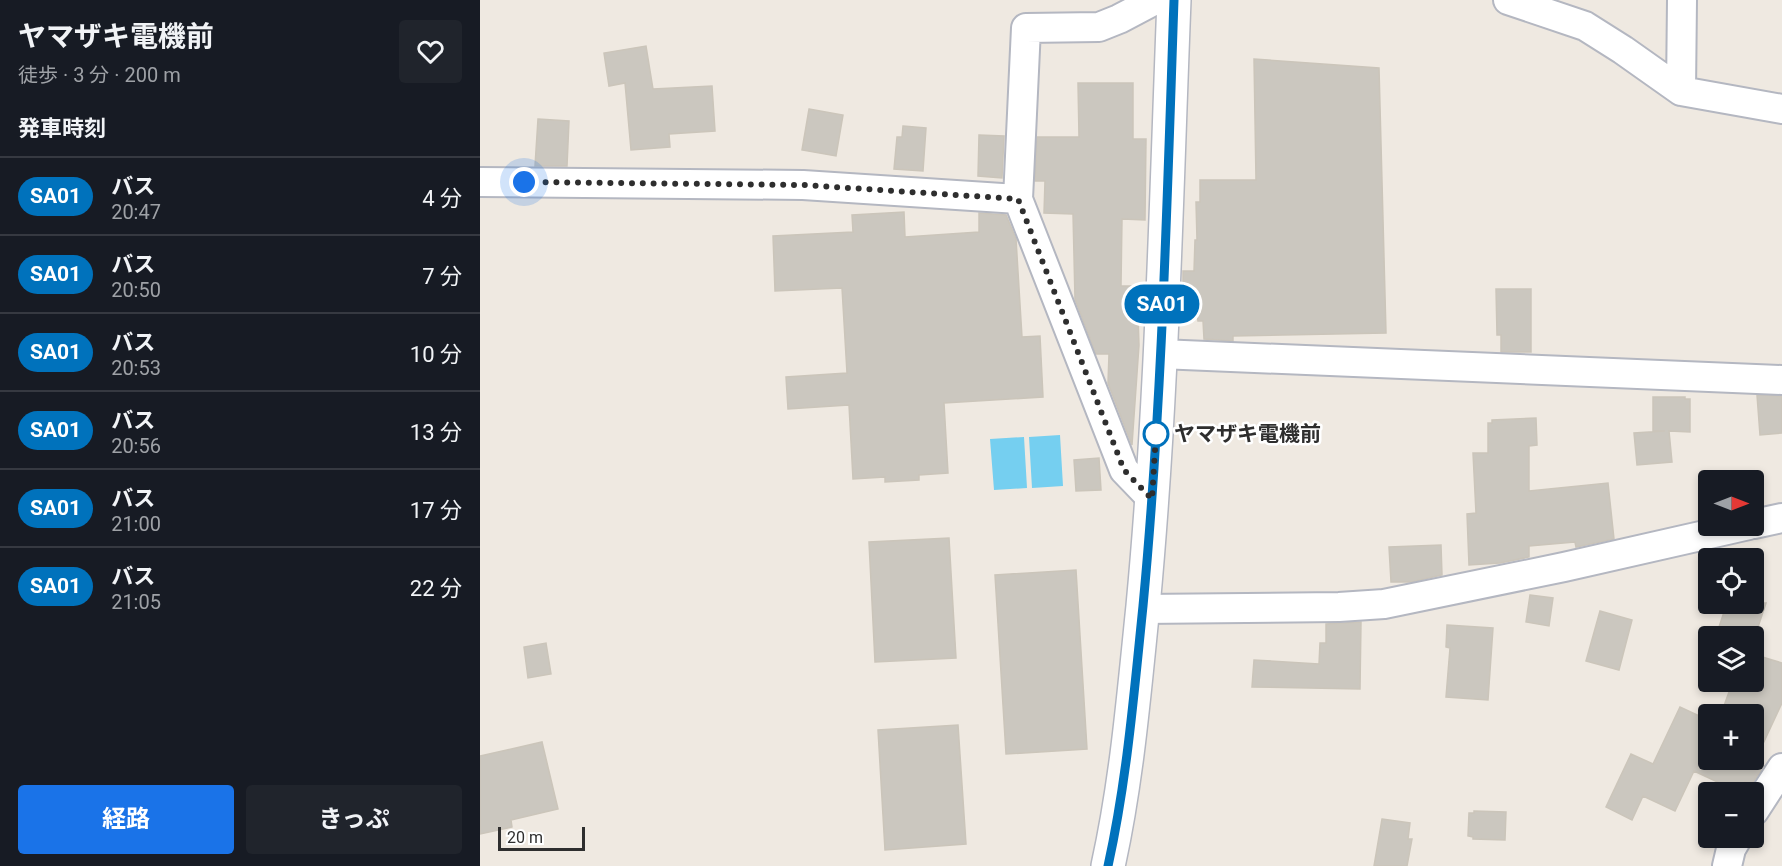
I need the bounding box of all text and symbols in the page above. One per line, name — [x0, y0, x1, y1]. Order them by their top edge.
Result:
text: ヤマザキ電機前 — [18, 20, 214, 53]
button: heart — [399, 20, 462, 83]
text: 徒歩 · 3 分 · 200 m — [18, 63, 181, 87]
text: 発車時刻 — [18, 116, 106, 141]
your location — [509, 167, 539, 197]
text: バス — [111, 174, 155, 199]
text: SA01 — [30, 184, 81, 208]
text: 4 分 — [422, 186, 462, 211]
text: 20:47 — [111, 200, 161, 224]
text: バス — [111, 252, 155, 277]
text: SA01 — [30, 262, 81, 286]
text: 7 分 — [422, 264, 462, 289]
text: 20:50 — [111, 278, 161, 302]
line badge: SA01 — [1120, 284, 1204, 324]
text: SA01 — [1136, 292, 1188, 316]
text: バス — [111, 330, 155, 355]
text: SA01 — [30, 340, 81, 364]
text: 10 分 — [410, 342, 462, 367]
text: 20:53 — [111, 356, 161, 380]
text: バス — [111, 408, 155, 433]
text: SA01 — [30, 418, 81, 442]
text: 13 分 — [410, 420, 462, 445]
marker: ヤマザキ電機前 — [1143, 421, 1169, 447]
place label: ヤマザキ電機前 — [1174, 422, 1321, 446]
text: 20:56 — [111, 434, 161, 458]
north arrow — [1698, 470, 1764, 536]
map controls — [1698, 470, 1764, 848]
text: バス — [111, 486, 155, 511]
text: SA01 — [30, 496, 81, 520]
text: 17 分 — [410, 498, 462, 523]
text: 21:00 — [111, 512, 161, 536]
button: locate — [1698, 548, 1764, 614]
text: バス — [111, 564, 155, 589]
text: SA01 — [30, 574, 81, 598]
text: 22 分 — [410, 576, 462, 601]
text: 21:05 — [111, 590, 161, 614]
button: layers — [1698, 626, 1764, 692]
button: + — [1698, 704, 1764, 770]
button: − — [1698, 782, 1764, 848]
button: 経路 — [18, 785, 234, 854]
button: きっぷ — [246, 785, 462, 854]
scale bar — [498, 824, 585, 852]
text: 20 m — [507, 828, 543, 847]

